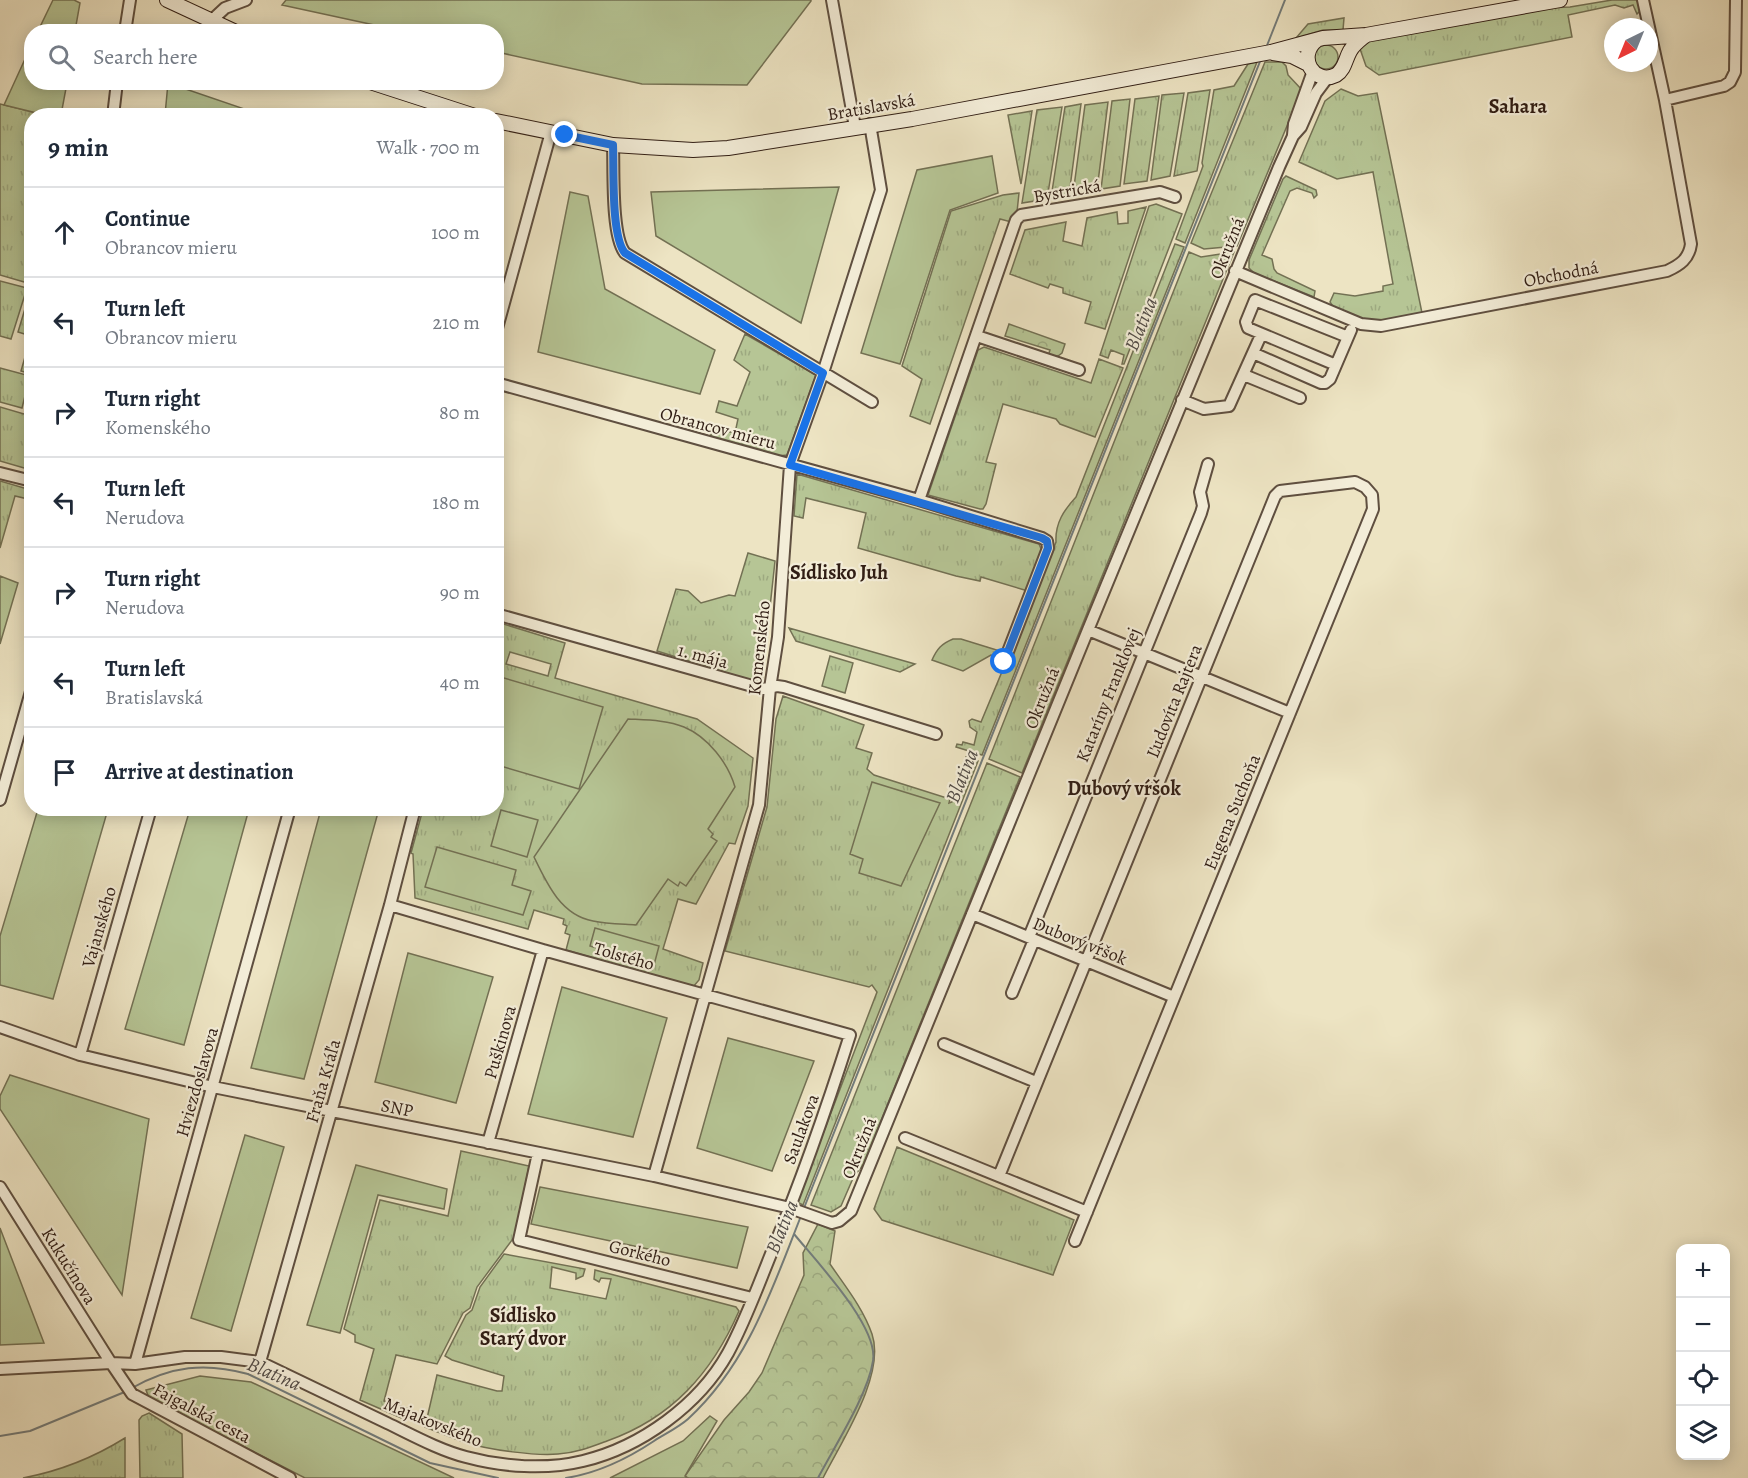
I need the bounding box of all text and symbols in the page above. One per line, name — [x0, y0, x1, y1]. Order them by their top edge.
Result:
north arrow — [1604, 18, 1658, 72]
search box — [24, 24, 504, 90]
icon: search — [45, 41, 78, 74]
text: Search here — [93, 42, 198, 72]
street label: Bratislavská — [825, 87, 917, 127]
district label: Sahara — [1489, 93, 1547, 120]
route end — [551, 121, 577, 147]
text: 9 min — [48, 130, 109, 165]
text: Walk · 700 m — [377, 134, 480, 161]
street label: Bystrická — [1031, 173, 1103, 209]
text: Continue — [105, 204, 190, 234]
street label: Okružná — [1204, 213, 1250, 282]
icon: ahead — [48, 216, 81, 249]
text: 100 m — [431, 219, 480, 246]
text: Obrancov mieru — [105, 234, 237, 261]
street label: Obchodná — [1522, 255, 1601, 293]
water label: Blatina — [1118, 293, 1164, 355]
text: Turn left — [105, 294, 185, 324]
icon: left — [48, 306, 81, 339]
text: 210 m — [432, 309, 480, 336]
text: Obrancov mieru — [105, 324, 237, 351]
text: Turn right — [105, 384, 201, 414]
icon: right — [48, 396, 81, 429]
text: 80 m — [439, 399, 480, 426]
street label: Obrancov mieru — [657, 401, 779, 455]
text: Komenského — [105, 414, 211, 441]
text: Turn left — [105, 474, 185, 504]
icon: left — [48, 486, 81, 519]
text: 180 m — [432, 489, 480, 516]
text: Nerudova — [105, 504, 185, 531]
district label: Sídlisko Juh — [790, 559, 888, 586]
text: Turn right — [105, 564, 201, 594]
icon: right — [48, 576, 81, 609]
text: 90 m — [440, 579, 480, 606]
text: Nerudova — [105, 594, 185, 621]
street label: Komenského — [742, 599, 776, 697]
street label: Kataríny Franklovej — [1070, 624, 1146, 766]
street label: 1. mája — [675, 638, 731, 674]
street label: Ľudovíta Rajtera — [1140, 640, 1208, 762]
route start — [990, 648, 1016, 674]
text: Turn left — [105, 654, 185, 684]
street label: Okružná — [1019, 663, 1065, 732]
icon: left — [48, 666, 81, 699]
text: 40 m — [440, 669, 480, 696]
text: Bratislavská — [105, 684, 203, 711]
water label: Blatina — [939, 745, 985, 807]
street label: Eugena Suchoňa — [1198, 750, 1266, 873]
icon: arrive — [48, 756, 81, 789]
text: Arrive at destination — [105, 757, 294, 787]
district label: Dubový vŕšok — [1067, 775, 1181, 802]
street label: Vajanského — [76, 884, 122, 971]
street label: Dubový vŕšok — [1029, 911, 1131, 971]
street label: Tolstého — [591, 936, 657, 976]
street label: Puškinova — [478, 1002, 522, 1082]
street label: Hviezdoslavova — [170, 1024, 224, 1140]
street label: Fraňa Kráľa — [300, 1036, 347, 1126]
street label: Saulakova — [777, 1090, 825, 1168]
street label: SNP — [379, 1093, 415, 1123]
street label: Okružná — [836, 1113, 882, 1182]
water label: Blatina — [759, 1196, 805, 1258]
street label: Kukučínova — [36, 1223, 102, 1310]
street label: Gorkého — [607, 1234, 673, 1272]
map controls — [1676, 1244, 1730, 1460]
button: + — [1676, 1244, 1730, 1298]
button: − — [1676, 1298, 1730, 1352]
district label: Sídlisko Starý dvor — [480, 1302, 566, 1352]
water label: Blatina — [243, 1351, 305, 1397]
button: locate — [1676, 1352, 1730, 1406]
street label: Fajgalská cesta — [149, 1377, 256, 1449]
street label: Majakovského — [380, 1391, 486, 1453]
button: layers — [1676, 1406, 1730, 1460]

